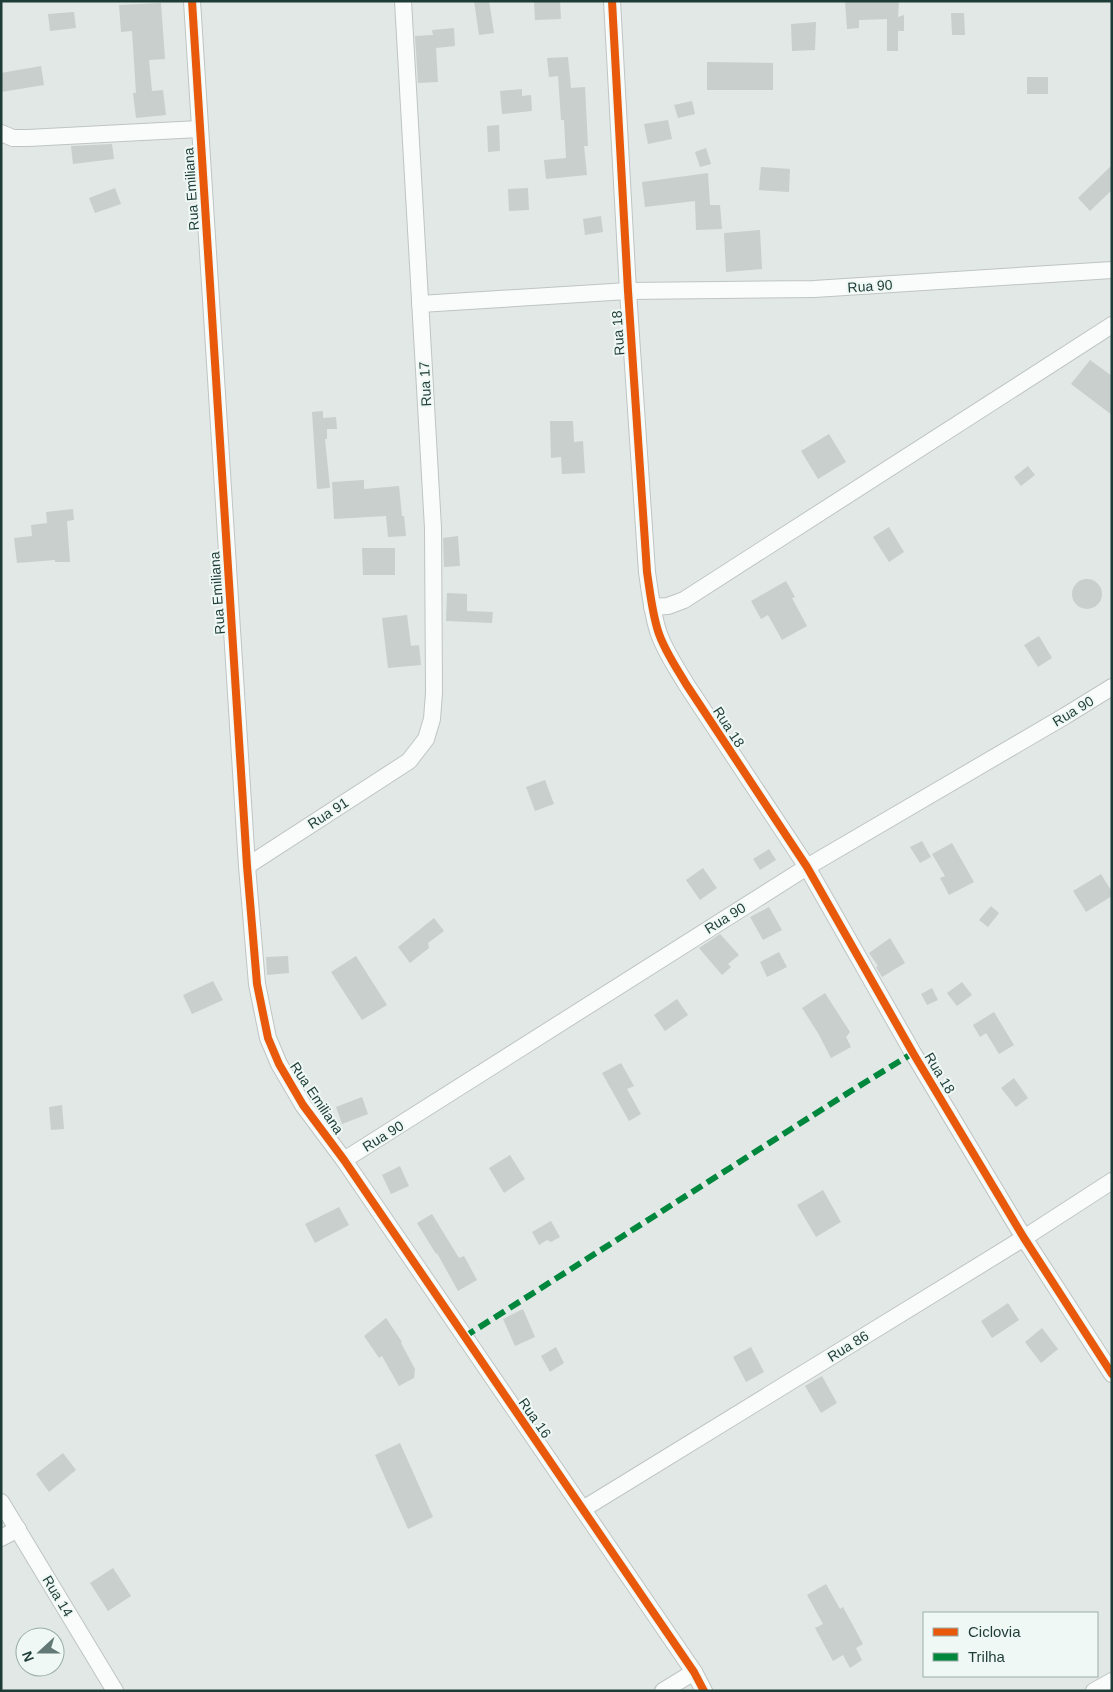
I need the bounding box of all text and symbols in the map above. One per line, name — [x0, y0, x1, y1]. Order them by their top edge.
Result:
street label: Rua Emiliana — [180, 147, 202, 231]
street label: Rua 90 — [847, 276, 893, 296]
street label: Rua 18 — [608, 310, 628, 356]
street label: Rua 17 — [416, 361, 434, 407]
street label: Rua Emiliana — [206, 551, 228, 635]
street label: Rua 90 — [1050, 692, 1097, 729]
street label: Rua 18 — [710, 704, 748, 750]
street label: Rua 91 — [305, 794, 351, 832]
street label: Rua 90 — [702, 899, 749, 937]
street label: Rua 18 — [922, 1050, 959, 1097]
street label: Rua Emiliana — [287, 1059, 347, 1137]
street label: Rua 90 — [360, 1117, 407, 1155]
street label: Rua 86 — [825, 1327, 872, 1365]
street label: Rua 16 — [515, 1395, 555, 1441]
street label: Rua 14 — [40, 1573, 77, 1620]
legend — [923, 1612, 1098, 1677]
text: Ciclovia — [968, 1623, 1021, 1640]
north arrow — [15, 1627, 65, 1677]
text: Trilha — [968, 1648, 1006, 1665]
text: N — [19, 1649, 37, 1664]

